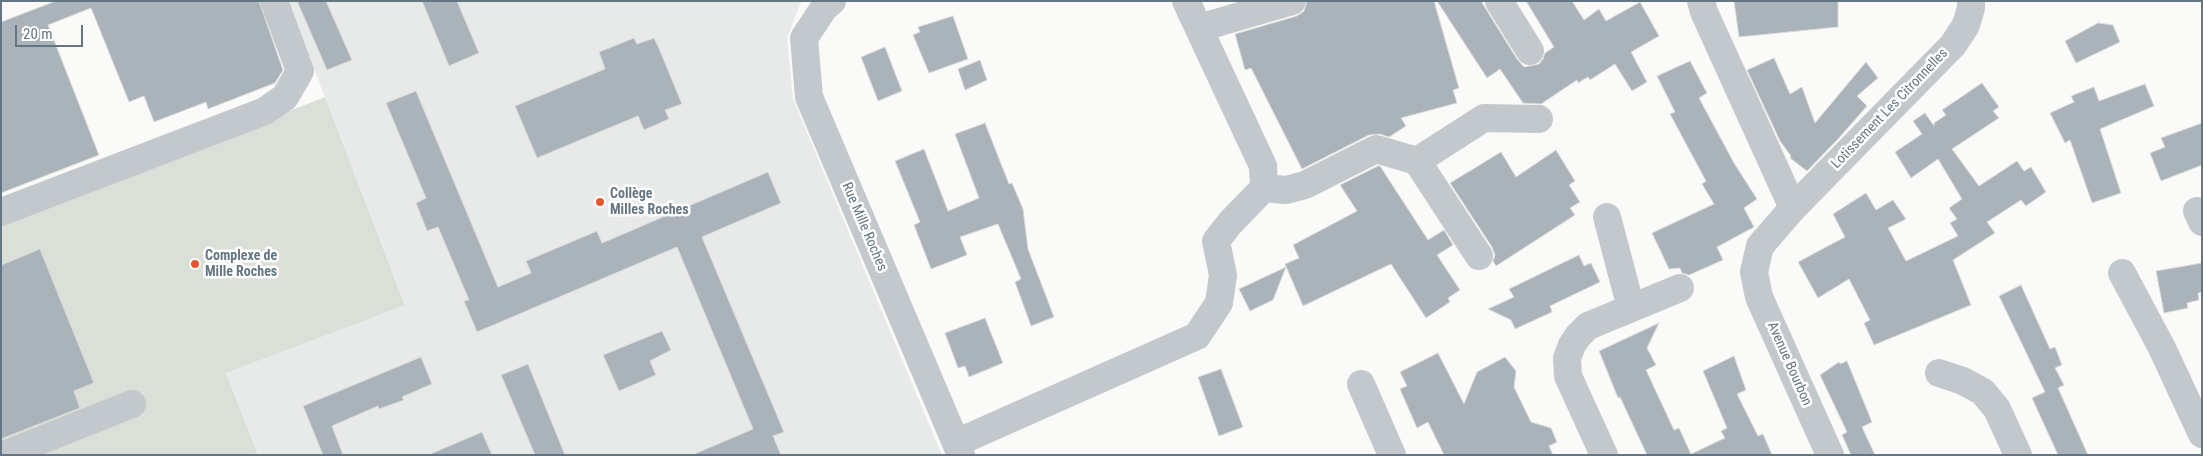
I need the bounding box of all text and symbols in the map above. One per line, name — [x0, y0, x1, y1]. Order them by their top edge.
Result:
scale bar — [18, 15, 85, 47]
text: 20 m — [23, 25, 53, 43]
street label: Lotissement Les Citronnelles — [1828, 45, 1952, 173]
street label: Rue Mille Roches — [838, 180, 890, 274]
place label: Collège Milles Roches — [610, 186, 689, 218]
marker: Collège Milles Roches — [594, 196, 606, 208]
place label: Complexe de Mille Roches — [205, 248, 277, 280]
marker: Complexe de Mille Roches — [189, 258, 201, 270]
street label: Avenue Bourbon — [1763, 320, 1815, 408]

